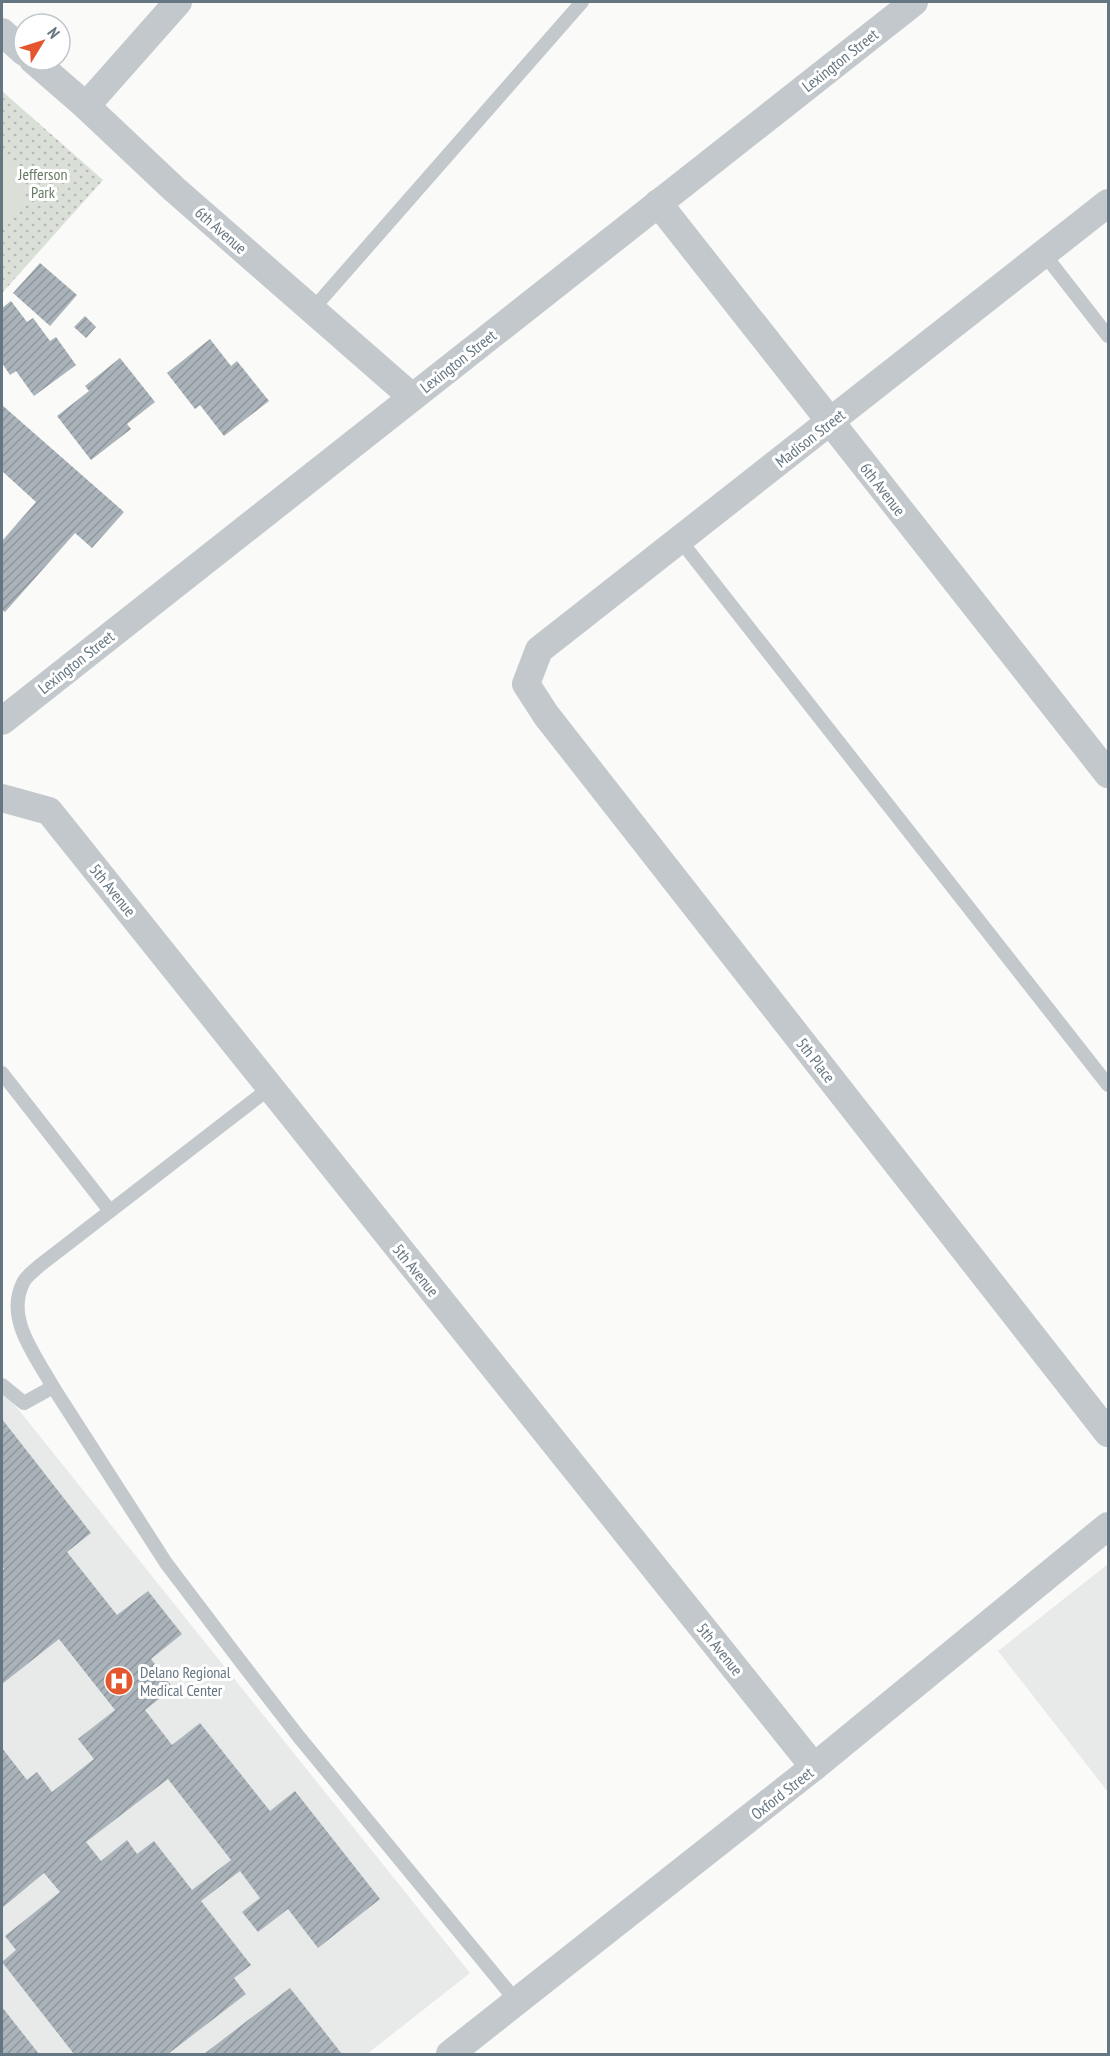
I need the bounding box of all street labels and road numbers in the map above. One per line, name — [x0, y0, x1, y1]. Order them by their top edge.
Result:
street label: Lexington Street — [798, 24, 882, 96]
street label: 6th Avenue — [191, 202, 251, 258]
street label: Lexington Street — [416, 325, 500, 397]
street label: Madison Street — [771, 404, 849, 471]
street label: 6th Avenue — [856, 458, 910, 520]
street label: Lexington Street — [34, 626, 118, 698]
street label: 5th Avenue — [86, 860, 140, 920]
street label: 5th Place — [792, 1034, 840, 1086]
street label: 5th Avenue — [389, 1240, 443, 1300]
street label: 5th Avenue — [693, 1619, 747, 1679]
street label: Oxford Street — [747, 1762, 818, 1824]

